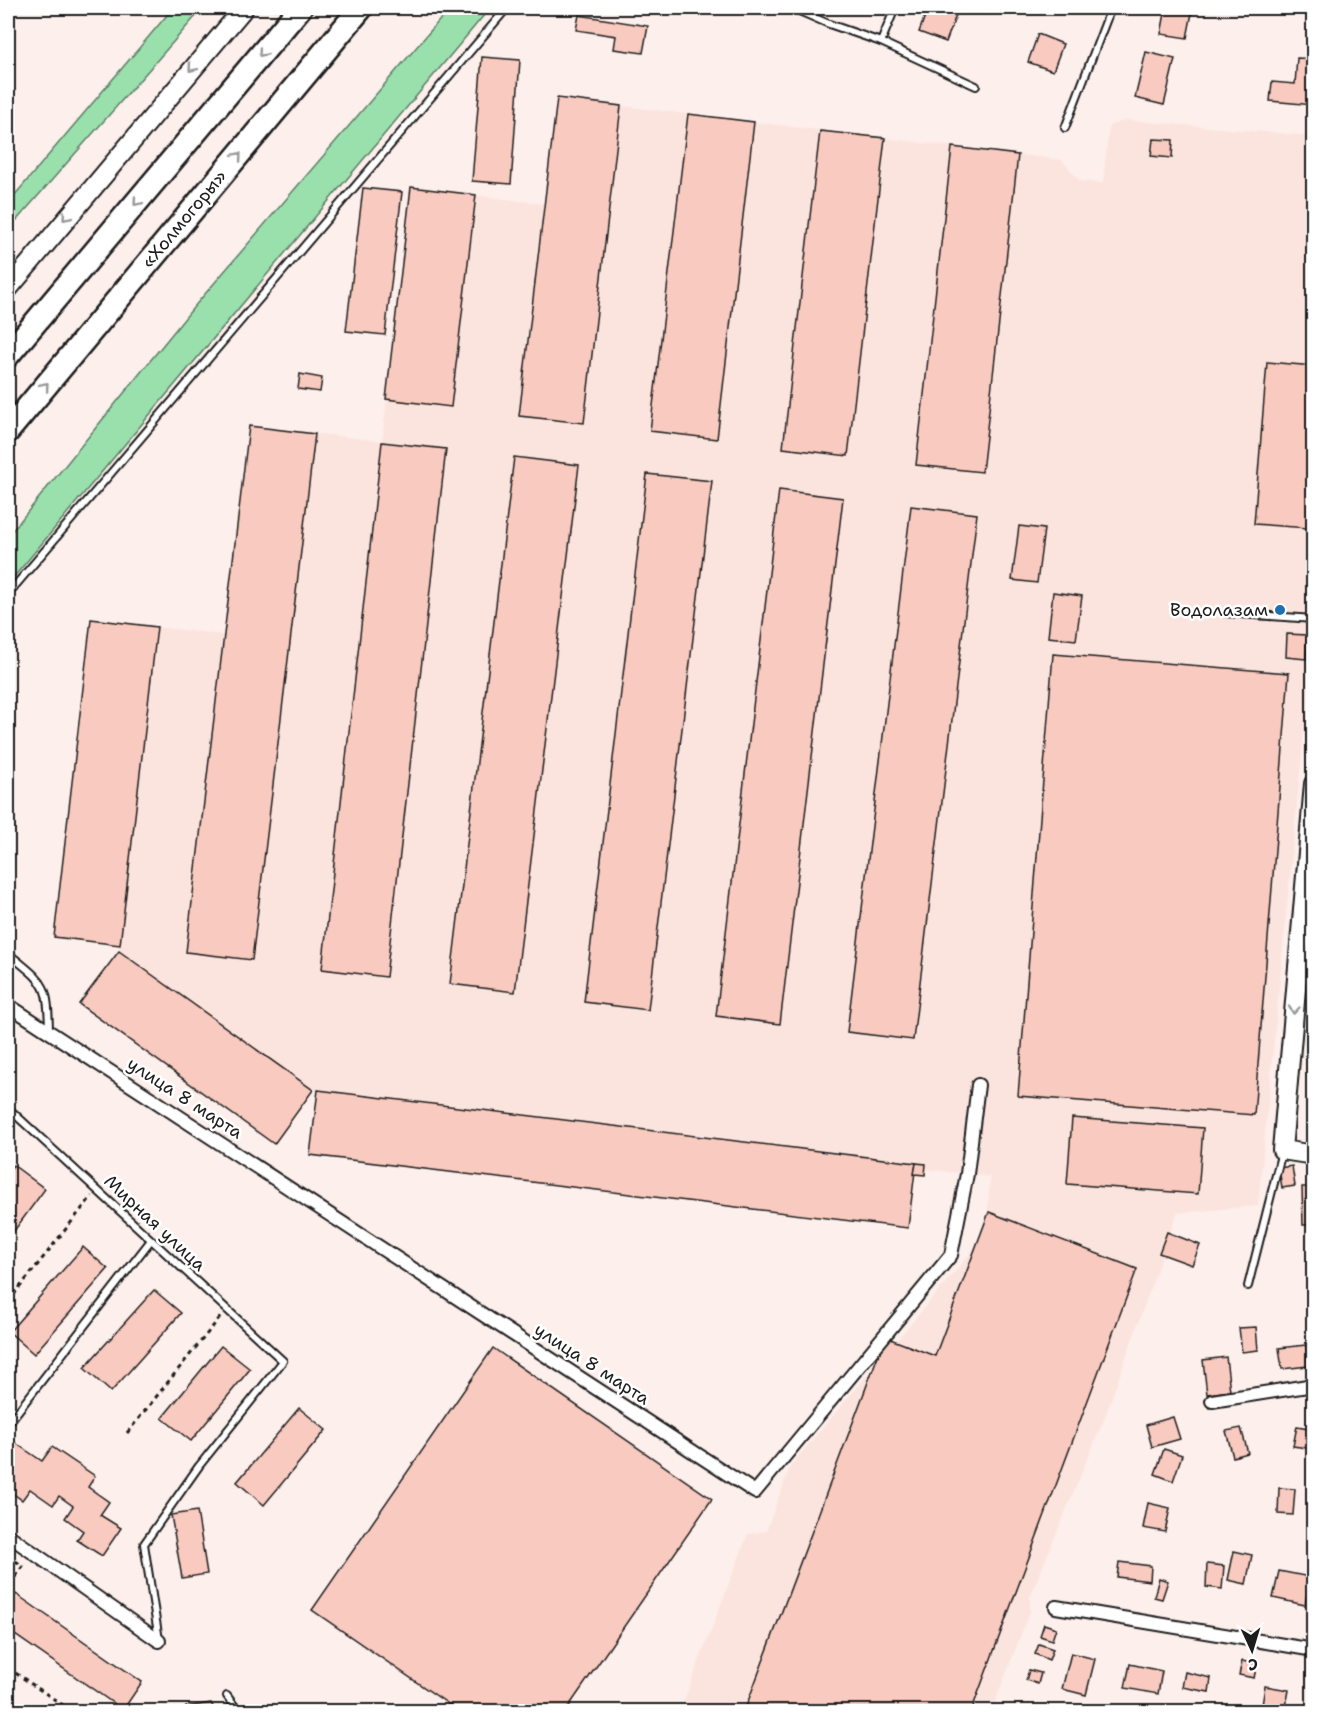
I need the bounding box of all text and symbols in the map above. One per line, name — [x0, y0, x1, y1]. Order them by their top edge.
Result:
one-way arrow — [259, 46, 270, 57]
one-way arrow — [189, 61, 200, 72]
one-way arrow — [230, 152, 241, 163]
street label: «Холмогоры» — [136, 165, 232, 273]
one-way arrow — [134, 195, 145, 206]
one-way arrow — [63, 210, 74, 221]
one-way arrow — [38, 382, 49, 393]
place label: Водолазам — [1170, 598, 1268, 622]
marker: Водолазам — [1273, 603, 1287, 617]
one-way arrow — [1288, 1005, 1301, 1014]
street label: улица 8 марта — [122, 1052, 248, 1144]
street label: Мирная улица — [99, 1169, 211, 1277]
street label: улица 8 марта — [529, 1318, 655, 1410]
north arrow — [1222, 1620, 1282, 1680]
text: С — [1247, 1654, 1259, 1675]

